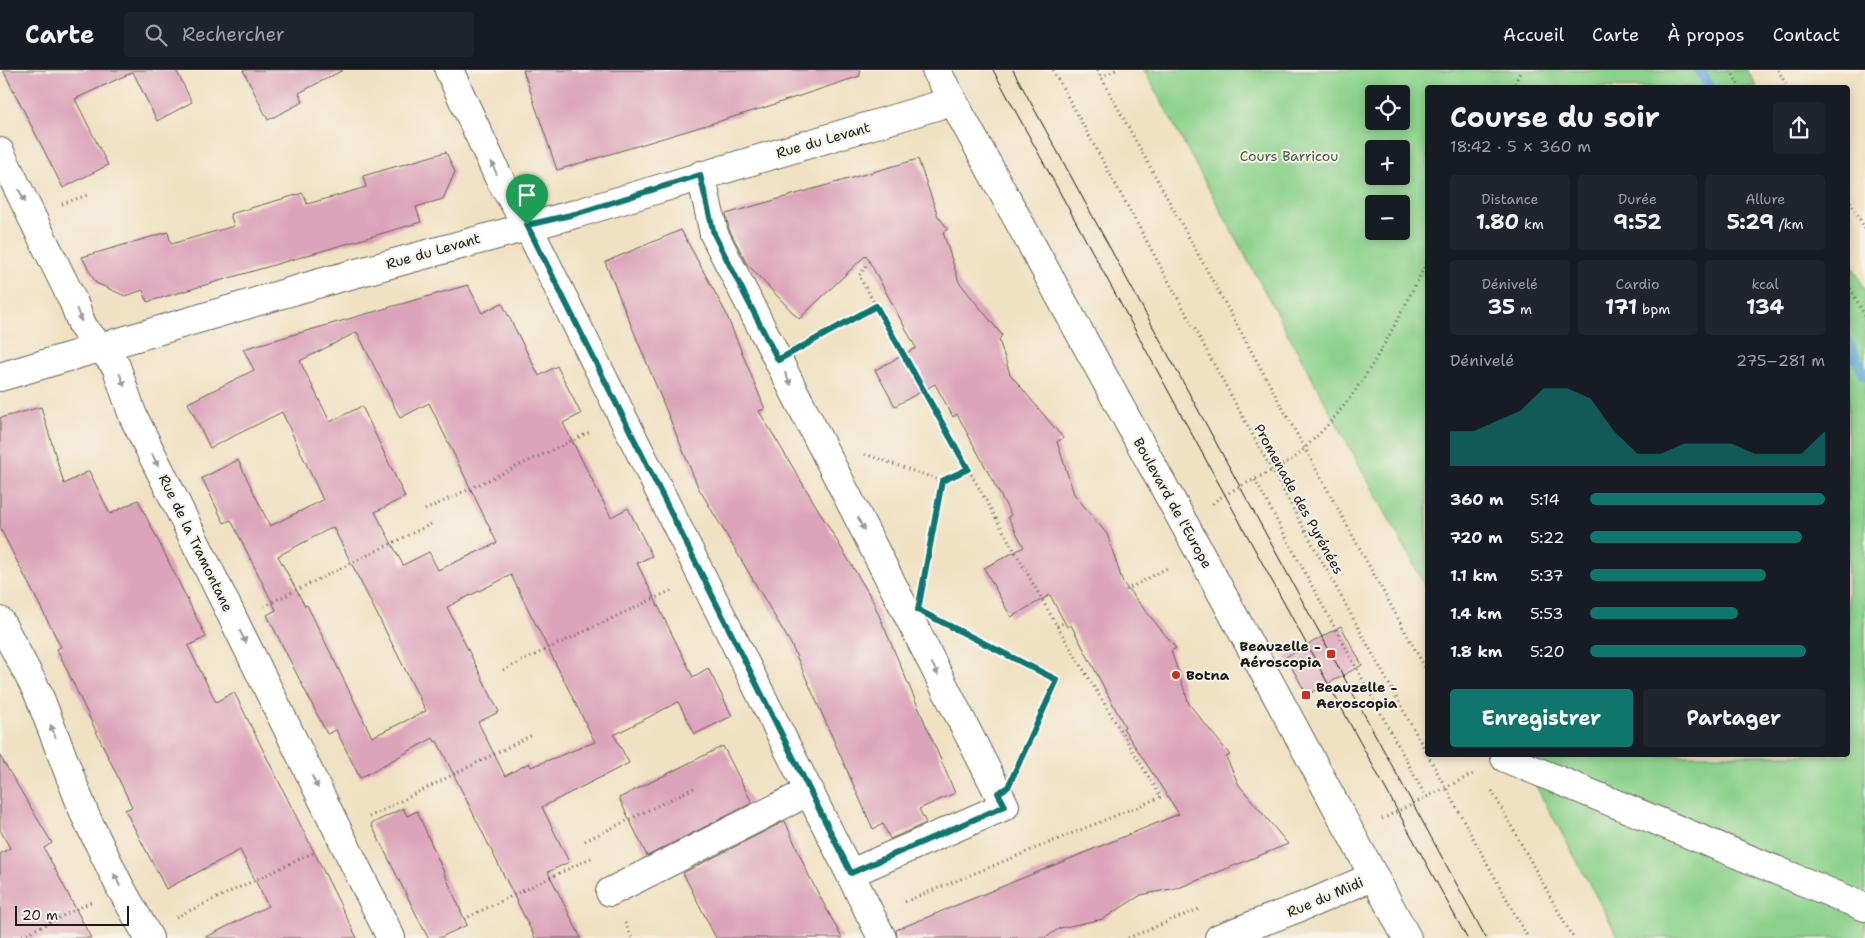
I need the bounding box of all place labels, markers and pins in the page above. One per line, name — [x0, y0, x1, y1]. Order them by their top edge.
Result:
pin — [506, 174, 548, 225]
place label: Beauzelle - Aéroscopia — [1240, 637, 1321, 671]
marker: Beauzelle - Aéroscopia — [1325, 648, 1337, 660]
place label: Botna — [1186, 666, 1230, 684]
marker: Botna — [1170, 669, 1182, 681]
place label: Beauzelle - Aeroscopia — [1316, 678, 1398, 712]
marker: Beauzelle - Aeroscopia — [1300, 689, 1312, 701]

